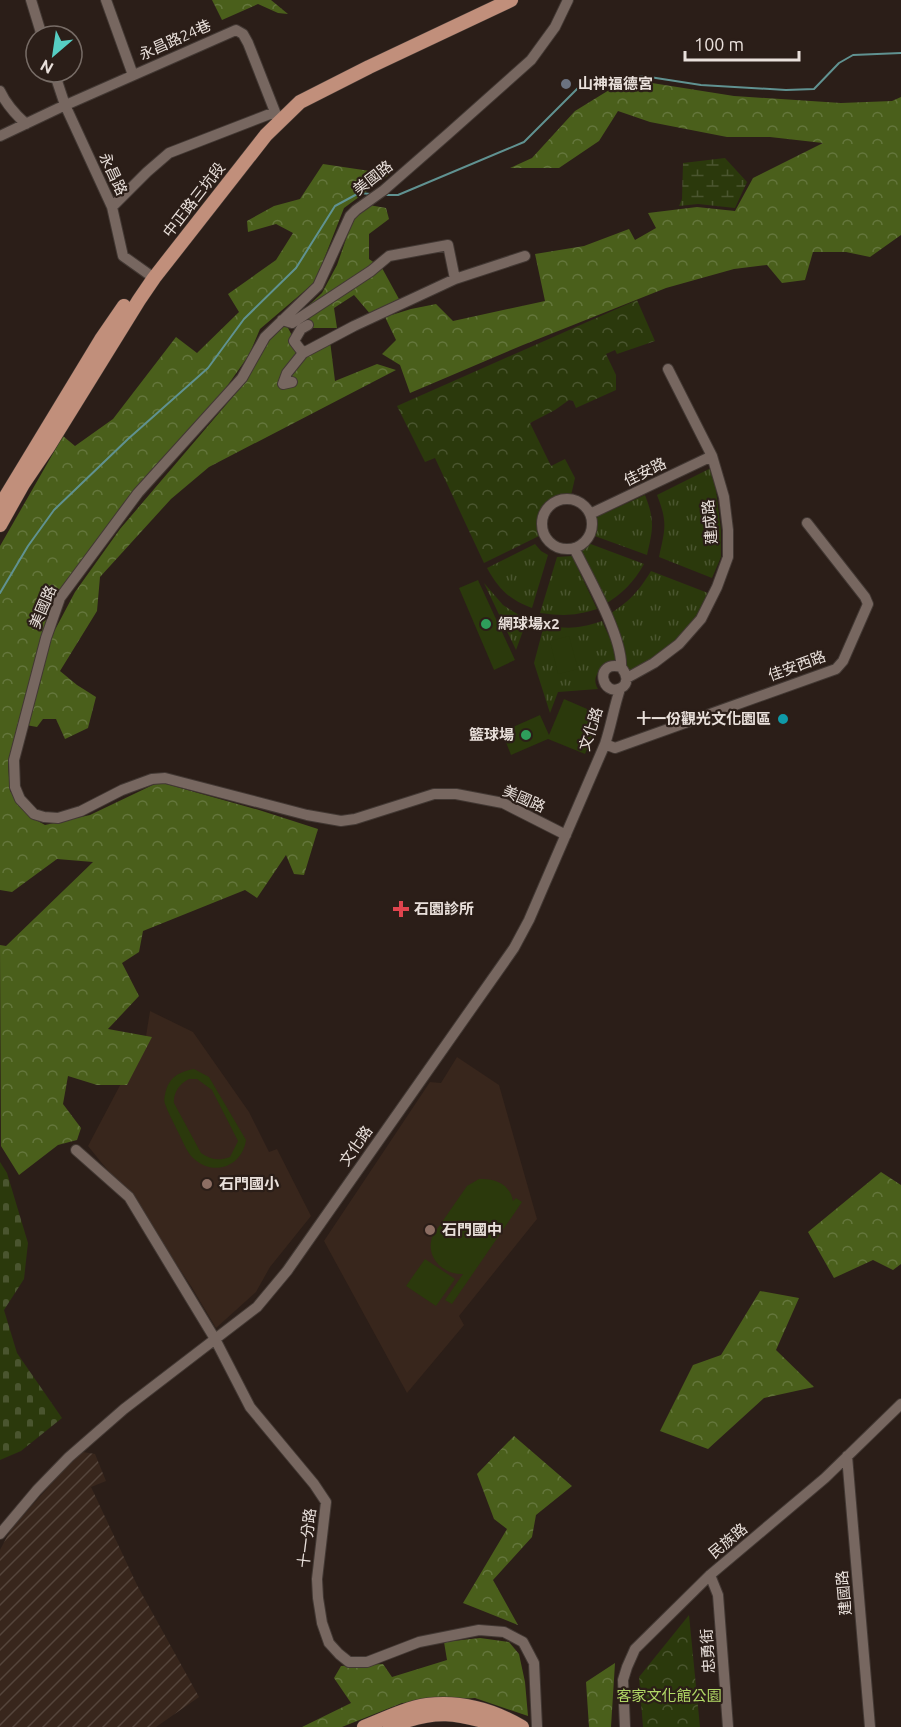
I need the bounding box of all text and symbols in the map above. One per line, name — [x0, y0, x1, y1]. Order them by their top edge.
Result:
street label: 永昌路24巷 — [136, 16, 213, 63]
north arrow — [24, 24, 84, 84]
scale bar — [685, 24, 799, 62]
text: 100 m — [694, 34, 744, 54]
text: N — [37, 56, 56, 78]
place label: 山神福德宮 — [578, 75, 653, 92]
marker: 山神福德宮 — [559, 77, 573, 91]
street label: 永昌路 — [96, 150, 131, 198]
street label: 美國路 — [350, 157, 396, 198]
street label: 中正路三坑段 — [159, 159, 228, 240]
street label: 佳安路 — [621, 454, 669, 489]
street label: 建成路 — [699, 499, 720, 545]
street label: 美國路 — [26, 583, 59, 631]
place label: 網球場x2 — [498, 615, 560, 632]
marker: 網球場x2 — [479, 617, 493, 631]
street label: 佳安西路 — [766, 647, 828, 684]
street label: 文化路 — [575, 705, 606, 753]
place label: 十一份觀光文化園區 — [636, 710, 771, 727]
marker: 十一份觀光文化園區 — [776, 712, 790, 726]
place label: 籃球場 — [469, 726, 514, 743]
marker: 籃球場 — [519, 728, 533, 742]
street label: 美國路 — [500, 782, 548, 815]
marker: 石園診所 — [392, 900, 410, 918]
place label: 石園診所 — [414, 900, 474, 917]
street label: 文化路 — [336, 1122, 375, 1169]
place label: 石門國小 — [219, 1175, 280, 1192]
marker: 石門國小 — [200, 1177, 214, 1191]
place label: 石門國中 — [442, 1221, 502, 1238]
marker: 石門國中 — [423, 1223, 437, 1237]
street label: 十一分路 — [294, 1507, 319, 1569]
street label: 民族路 — [705, 1520, 750, 1562]
street label: 建國路 — [833, 1570, 854, 1616]
street label: 忠勇街 — [697, 1628, 718, 1674]
park label: 客家文化館公園 — [616, 1687, 722, 1704]

